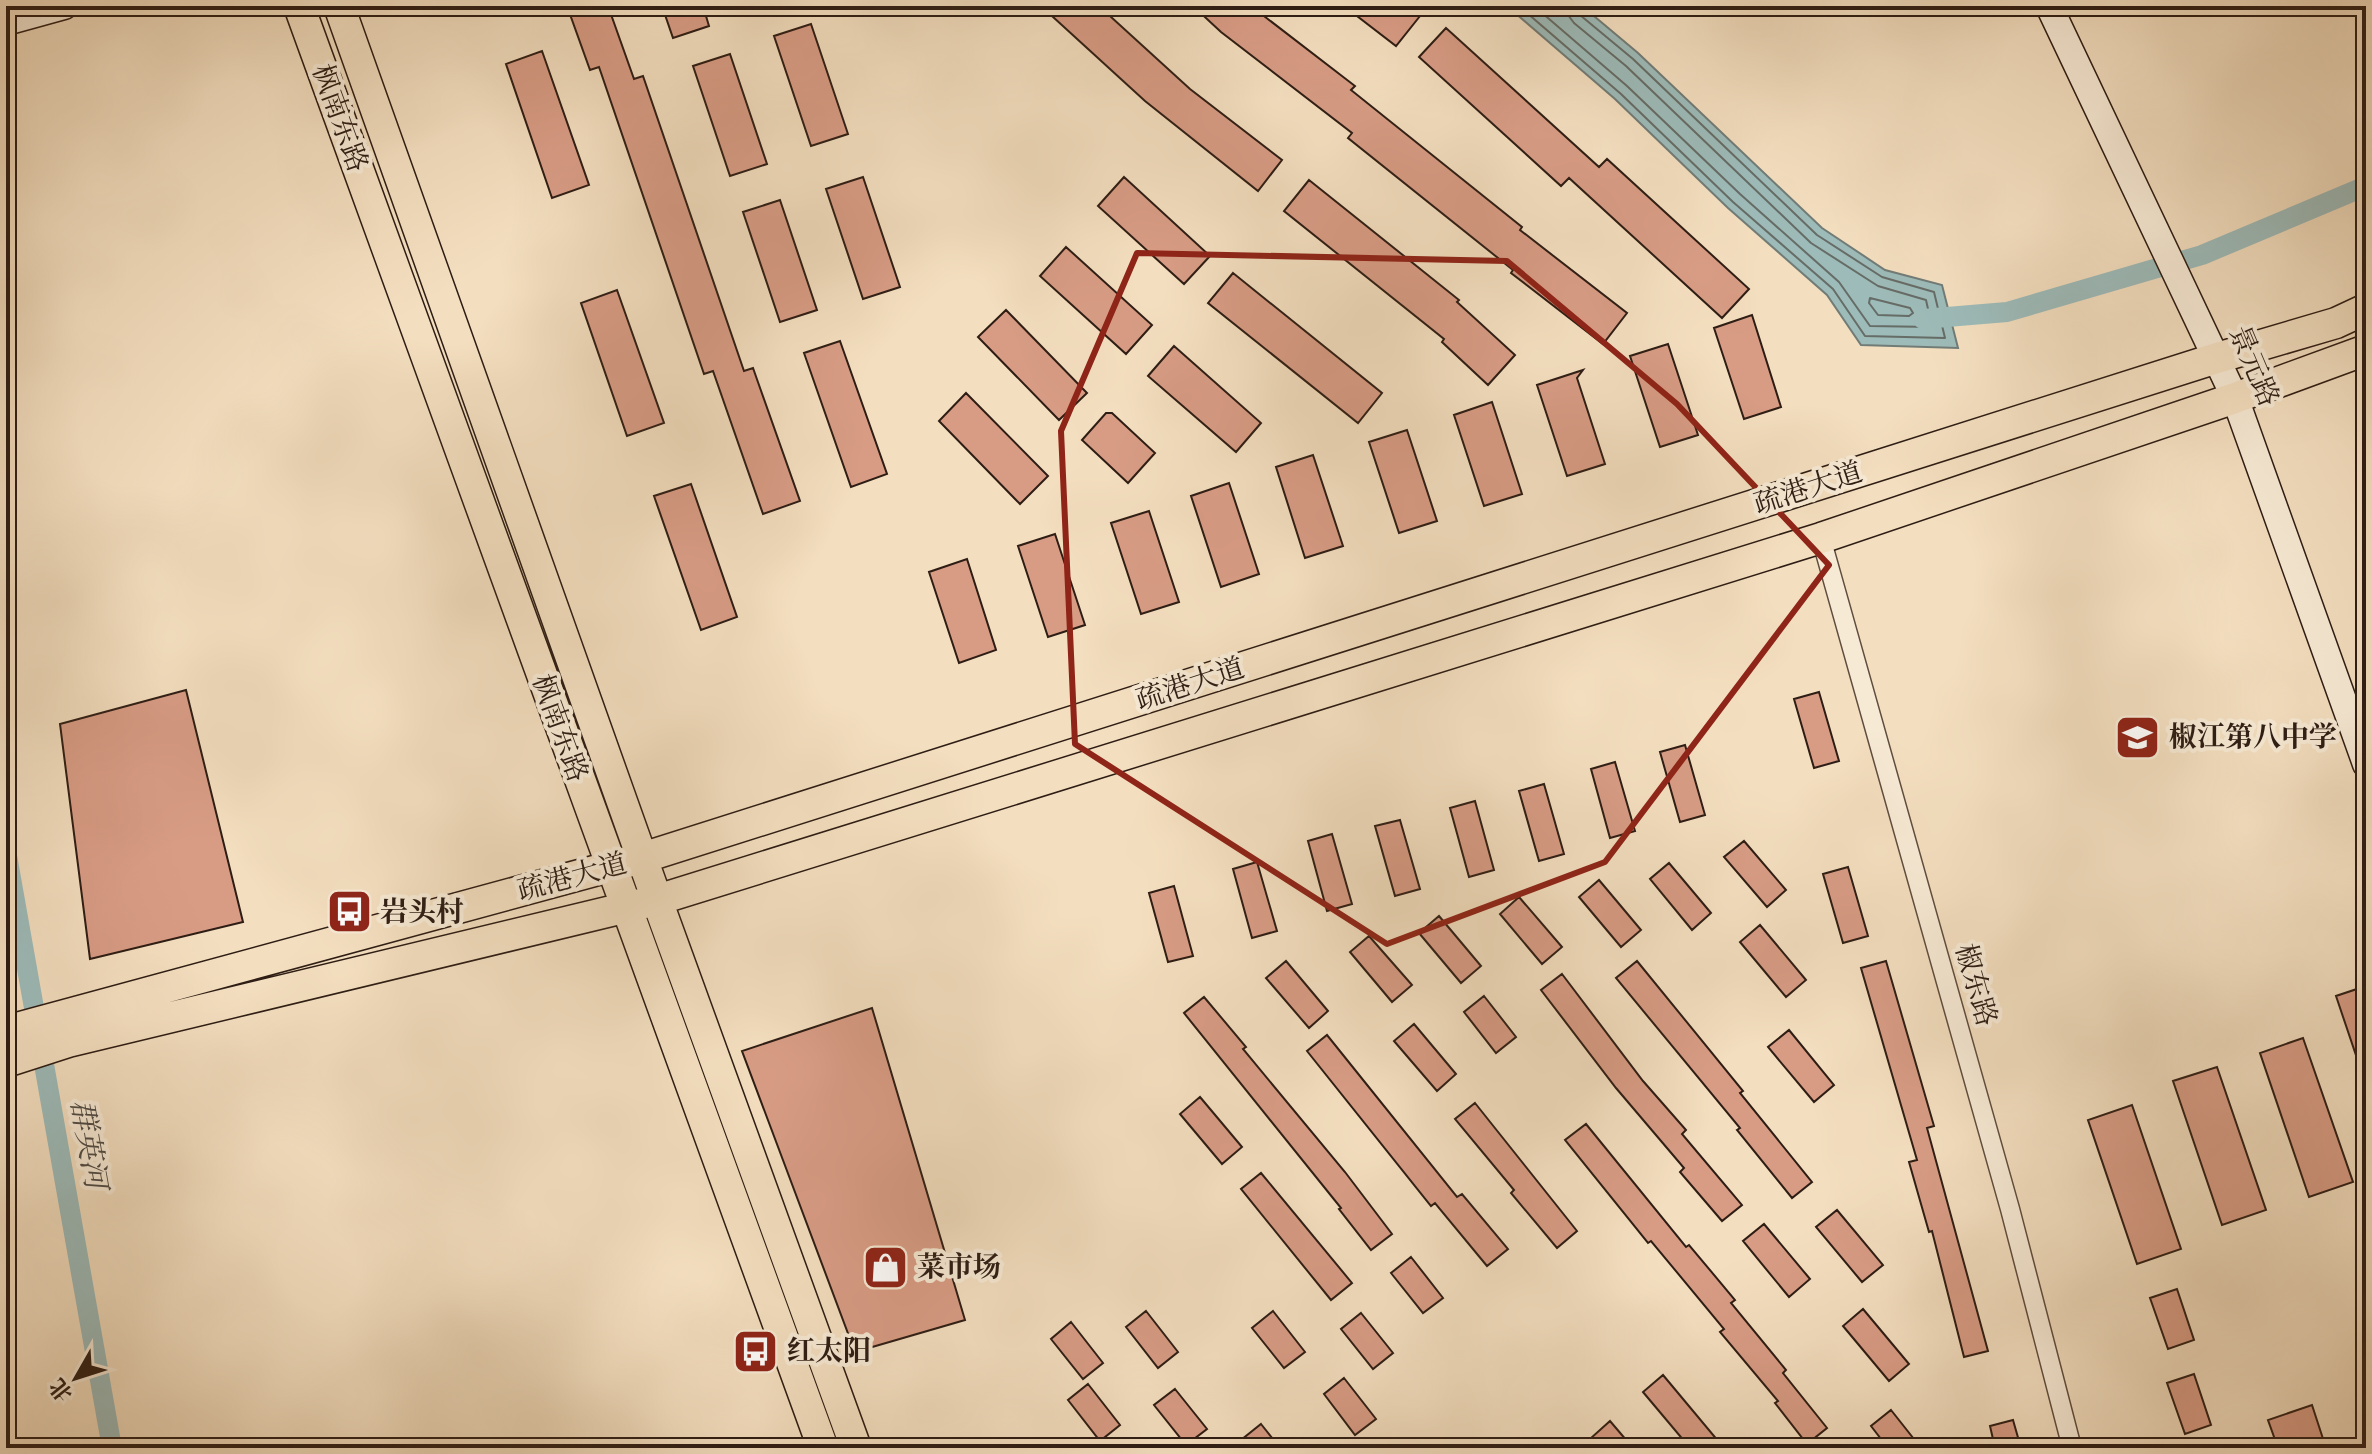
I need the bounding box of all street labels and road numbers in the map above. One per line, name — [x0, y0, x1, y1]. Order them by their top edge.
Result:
street label: 枫南东路 — [303, 59, 377, 177]
street label: 景元路 — [2220, 320, 2288, 412]
street label: 疏港大道 — [1749, 453, 1867, 523]
street label: 疏港大道 — [1131, 649, 1249, 719]
street label: 枫南东路 — [523, 669, 597, 787]
street label: 疏港大道 — [513, 844, 631, 910]
street label: 椒东路 — [1946, 939, 2006, 1031]

